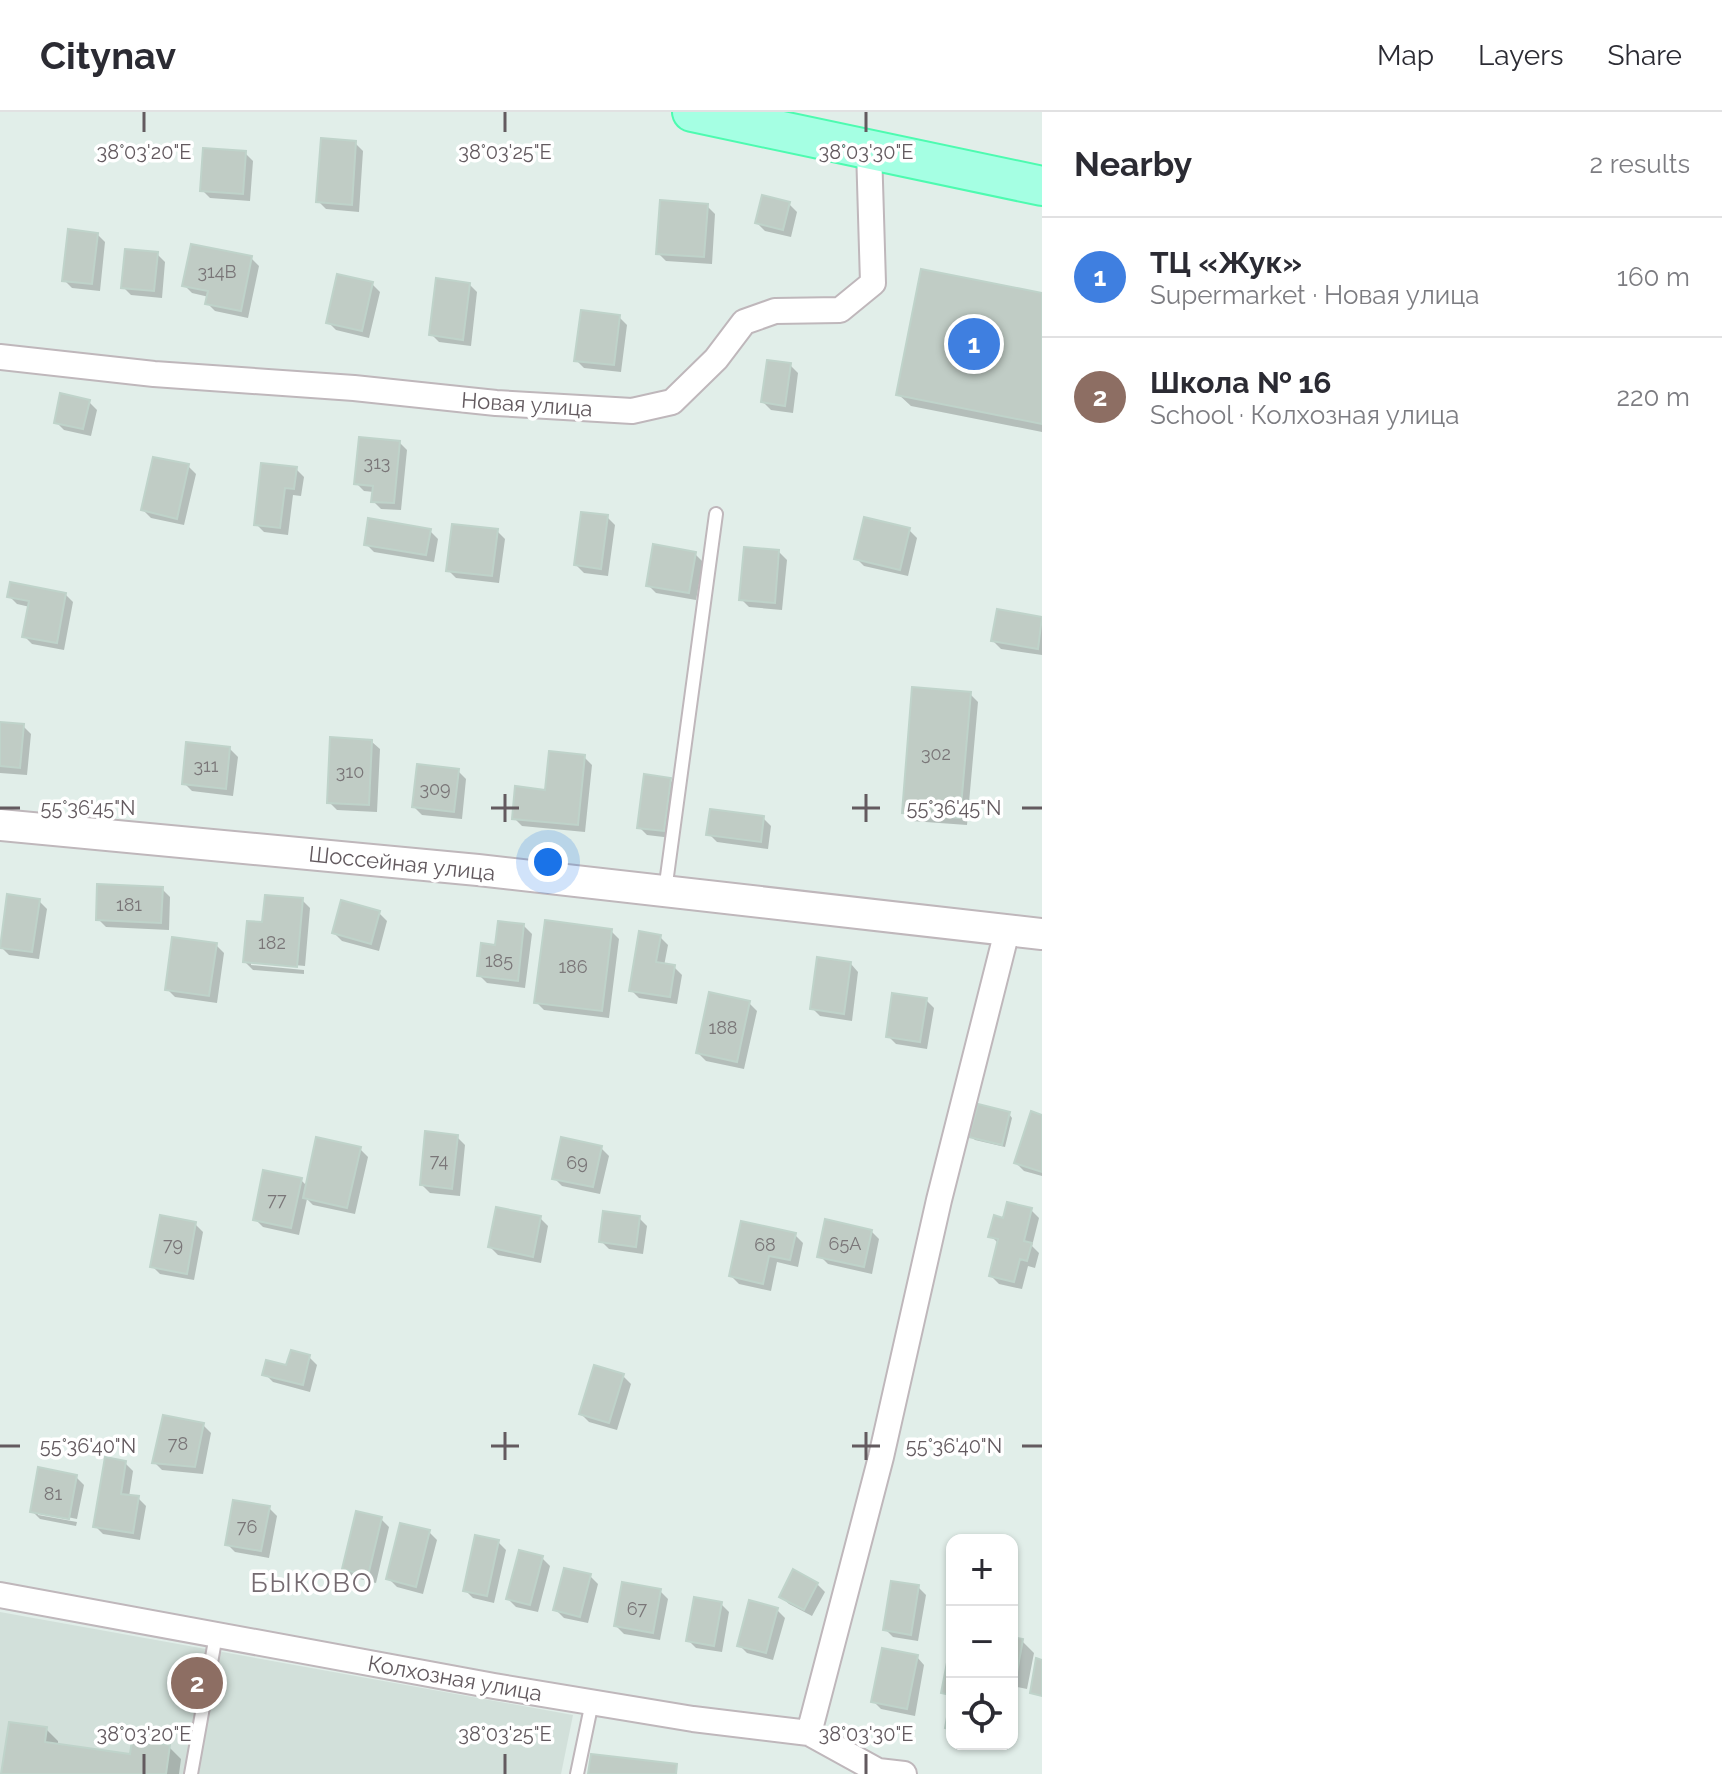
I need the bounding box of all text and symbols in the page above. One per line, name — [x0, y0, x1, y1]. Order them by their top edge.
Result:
text: Citynav — [40, 33, 176, 78]
text: Map — [1377, 39, 1434, 72]
text: Layers — [1478, 39, 1564, 72]
text: Share — [1608, 39, 1682, 72]
text: 38°03'20"E — [97, 140, 191, 164]
text: 38°03'25"E — [458, 140, 552, 164]
text: 38°03'30"E — [819, 140, 913, 164]
text: Nearby — [1074, 144, 1192, 184]
text: 2 results — [1590, 149, 1690, 179]
text: ТЦ «Жук» — [1150, 245, 1302, 280]
house number: 314В — [197, 261, 237, 282]
text: 1 — [1094, 262, 1106, 292]
text: 160 m — [1617, 262, 1690, 292]
text: Supermarket · Новая улица — [1150, 280, 1479, 310]
pin: 1 — [948, 314, 1000, 374]
text: Школа № 16 — [1150, 365, 1332, 400]
text: 2 — [1093, 382, 1107, 412]
text: 220 m — [1616, 382, 1690, 412]
street label: Новая улица — [460, 386, 594, 422]
text: School · Колхозная улица — [1150, 400, 1459, 430]
house number: 313 — [364, 452, 390, 473]
house number: 302 — [921, 743, 951, 764]
house number: 311 — [193, 755, 219, 776]
house number: 310 — [336, 761, 364, 782]
house number: 309 — [419, 778, 451, 799]
text: 55°36'45"N — [40, 796, 136, 820]
text: 55°36'45"N — [906, 796, 1002, 820]
street label: Шоссейная улица — [307, 840, 497, 886]
your location — [528, 842, 568, 882]
house number: 181 — [116, 894, 142, 915]
house number: 182 — [258, 932, 286, 953]
house number: 185 — [485, 950, 513, 971]
house number: 186 — [558, 956, 588, 977]
house number: 188 — [708, 1017, 738, 1038]
house number: 74 — [430, 1150, 448, 1171]
house number: 69 — [566, 1152, 588, 1173]
house number: 77 — [267, 1189, 287, 1210]
house number: 65А — [829, 1233, 861, 1254]
house number: 79 — [163, 1234, 183, 1255]
house number: 68 — [754, 1234, 776, 1255]
house number: 78 — [168, 1433, 188, 1454]
text: 55°36'40"N — [40, 1434, 136, 1458]
text: 55°36'40"N — [906, 1434, 1002, 1458]
house number: 81 — [44, 1483, 62, 1504]
house number: 76 — [237, 1516, 257, 1537]
map controls — [946, 1534, 1018, 1750]
button: + — [946, 1534, 1018, 1606]
district label: БЫКОВО — [251, 1568, 373, 1598]
house number: 67 — [627, 1598, 648, 1619]
button: − — [946, 1606, 1018, 1678]
street label: Колхозная улица — [366, 1650, 544, 1706]
pin: 2 — [171, 1653, 223, 1713]
button: locate — [946, 1678, 1018, 1750]
text: 38°03'20"E — [97, 1722, 191, 1746]
text: 38°03'25"E — [458, 1722, 552, 1746]
text: 38°03'30"E — [819, 1722, 913, 1746]

